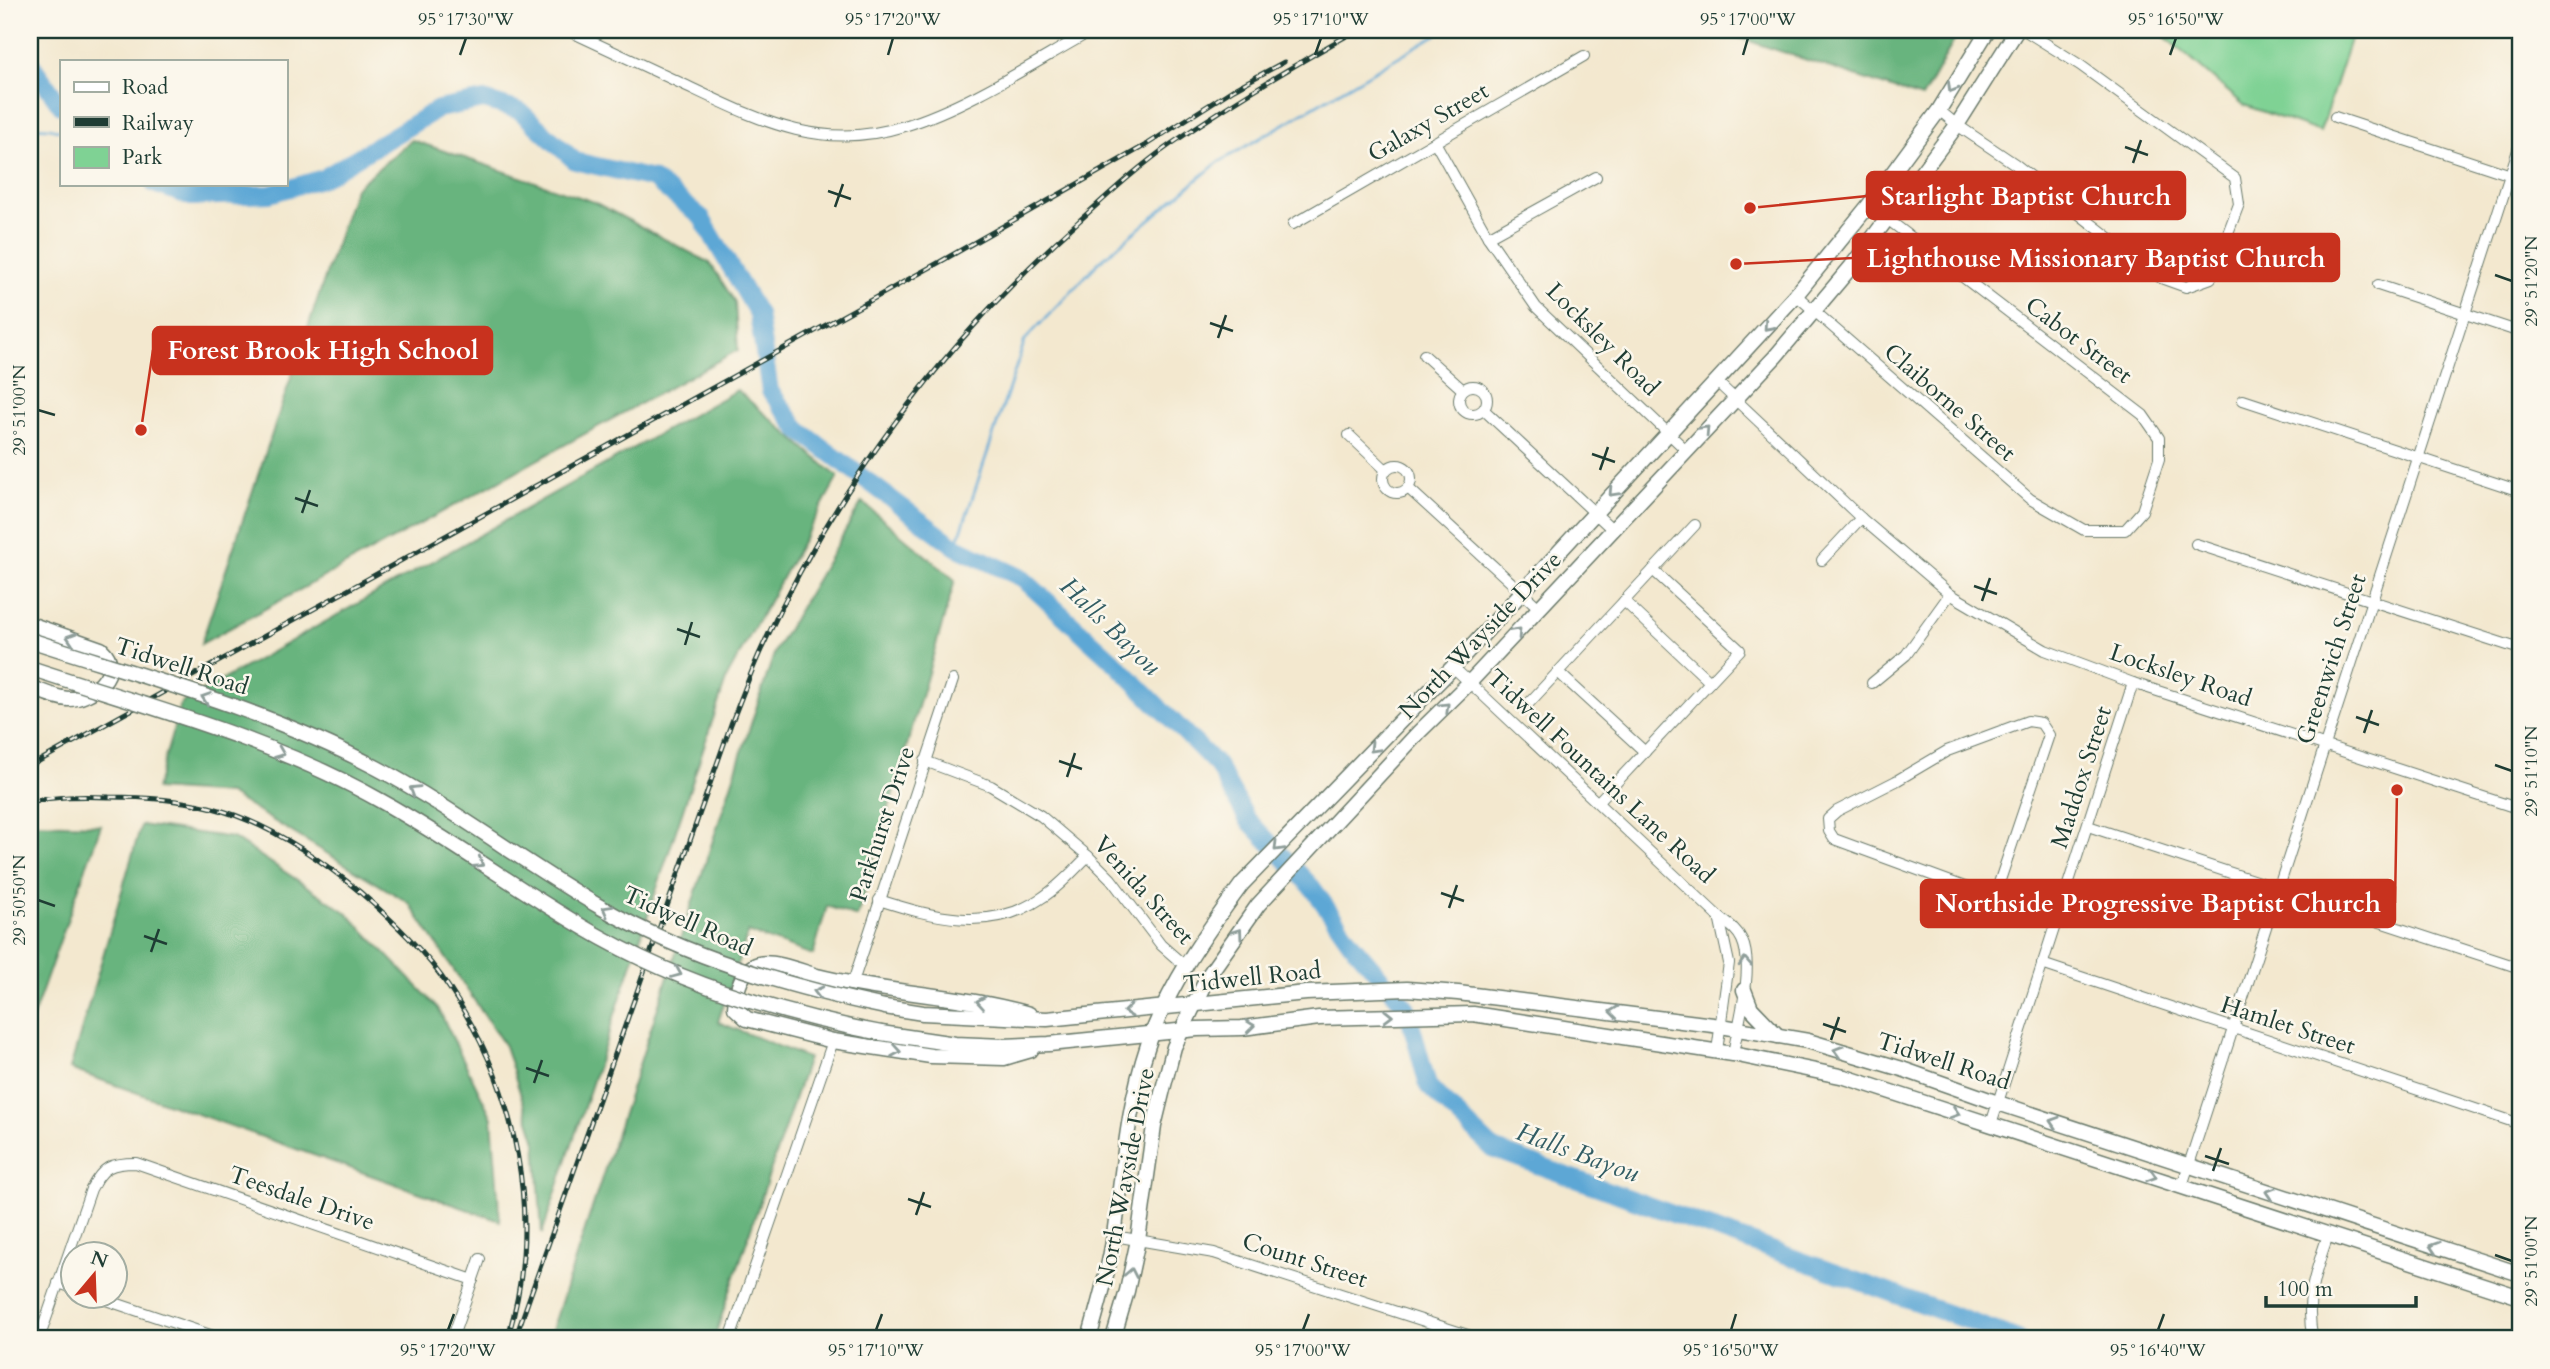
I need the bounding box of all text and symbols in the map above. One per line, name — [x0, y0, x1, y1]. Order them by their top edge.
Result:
text: 95°17'30"W — [418, 7, 514, 32]
text: 95°17'20"W — [845, 7, 941, 32]
text: 95°17'10"W — [1273, 7, 1369, 32]
text: 95°17'00"W — [1700, 7, 1796, 32]
text: 95°16'50"W — [2128, 7, 2224, 32]
legend — [60, 60, 287, 186]
text: Road — [122, 73, 168, 102]
street label: Galaxy Street — [1362, 74, 1495, 170]
one-way arrow — [1948, 81, 1961, 94]
text: Railway — [122, 109, 194, 138]
text: Park — [122, 143, 163, 172]
callout: Starlight Baptist Church — [1867, 172, 2185, 219]
text: Starlight Baptist Church — [1881, 179, 2171, 214]
callout: Lighthouse Missionary Baptist Church — [1853, 234, 2339, 281]
text: 29°51'20"N — [2519, 235, 2544, 327]
text: Lighthouse Missionary Baptist Church — [1867, 241, 2325, 276]
street label: Locksley Road — [1539, 275, 1667, 404]
street label: Cabot Street — [2018, 289, 2139, 392]
one-way arrow — [1764, 318, 1777, 331]
callout: Forest Brook High School — [153, 327, 492, 374]
text: Forest Brook High School — [168, 333, 479, 368]
street label: Claiborne Street — [1877, 336, 2023, 469]
text: 29°51'00"N — [7, 364, 32, 456]
one-way arrow — [1697, 425, 1709, 438]
one-way arrow — [1608, 484, 1621, 497]
street label: North Wayside Drive — [1391, 544, 1569, 727]
water label: Halls Bayou — [1052, 569, 1169, 684]
street label: Greenwich Street — [2288, 569, 2375, 749]
one-way arrow — [1508, 627, 1521, 640]
street label: Tidwell Road — [111, 629, 253, 704]
one-way arrow — [65, 632, 77, 646]
street label: Locksley Road — [2105, 636, 2256, 715]
street label: Tidwell Fountains Lane Road — [1479, 662, 1722, 891]
one-way arrow — [201, 692, 213, 706]
street label: Maddox Street — [2043, 701, 2120, 852]
one-way arrow — [1436, 702, 1449, 715]
text: 29°51'10"N — [2519, 725, 2544, 817]
one-way arrow — [1370, 740, 1383, 753]
street label: Parkhurst Drive — [842, 742, 923, 906]
one-way arrow — [273, 745, 285, 759]
one-way arrow — [408, 786, 421, 799]
street label: Venida Street — [1086, 829, 1202, 952]
one-way arrow — [1273, 838, 1286, 851]
text: 29°50'50"N — [7, 854, 32, 946]
one-way arrow — [471, 854, 484, 867]
street label: Tidwell Road — [618, 878, 758, 965]
callout: Northside Progressive Baptist Church — [1921, 880, 2395, 927]
text: Northside Progressive Baptist Church — [1935, 886, 2381, 921]
one-way arrow — [602, 905, 614, 918]
one-way arrow — [1229, 928, 1242, 941]
street label: Tidwell Road — [1181, 954, 1323, 1001]
one-way arrow — [1738, 956, 1753, 967]
one-way arrow — [670, 965, 682, 979]
one-way arrow — [812, 986, 824, 1000]
street label: Hamlet Street — [2216, 988, 2360, 1063]
one-way arrow — [975, 995, 987, 1010]
one-way arrow — [1122, 1003, 1133, 1018]
one-way arrow — [1608, 1005, 1620, 1020]
one-way arrow — [1383, 1008, 1393, 1024]
one-way arrow — [1244, 1019, 1256, 1034]
street label: Tidwell Road — [1873, 1024, 2015, 1099]
one-way arrow — [890, 1043, 901, 1058]
one-way arrow — [1832, 1045, 1845, 1059]
street label: North Wayside Drive — [1088, 1065, 1163, 1289]
one-way arrow — [1949, 1104, 1961, 1119]
water label: Halls Bayou — [1512, 1114, 1644, 1191]
one-way arrow — [2048, 1116, 2061, 1130]
street label: Teesdale Drive — [225, 1158, 379, 1239]
one-way arrow — [2145, 1168, 2158, 1182]
one-way arrow — [2264, 1187, 2276, 1202]
text: 29°51'00"N — [2519, 1215, 2544, 1307]
street label: Count Street — [1238, 1225, 1372, 1296]
north arrow — [60, 1240, 130, 1310]
one-way arrow — [2428, 1240, 2440, 1255]
text: N — [87, 1245, 112, 1275]
scale bar — [2266, 1264, 2417, 1308]
one-way arrow — [1123, 1267, 1138, 1279]
text: 100 m — [2277, 1275, 2333, 1304]
text: 95°17'20"W — [400, 1338, 496, 1363]
text: 95°17'10"W — [828, 1338, 924, 1363]
text: 95°17'00"W — [1255, 1338, 1351, 1363]
text: 95°16'50"W — [1683, 1338, 1779, 1363]
text: 95°16'40"W — [2110, 1338, 2206, 1363]

